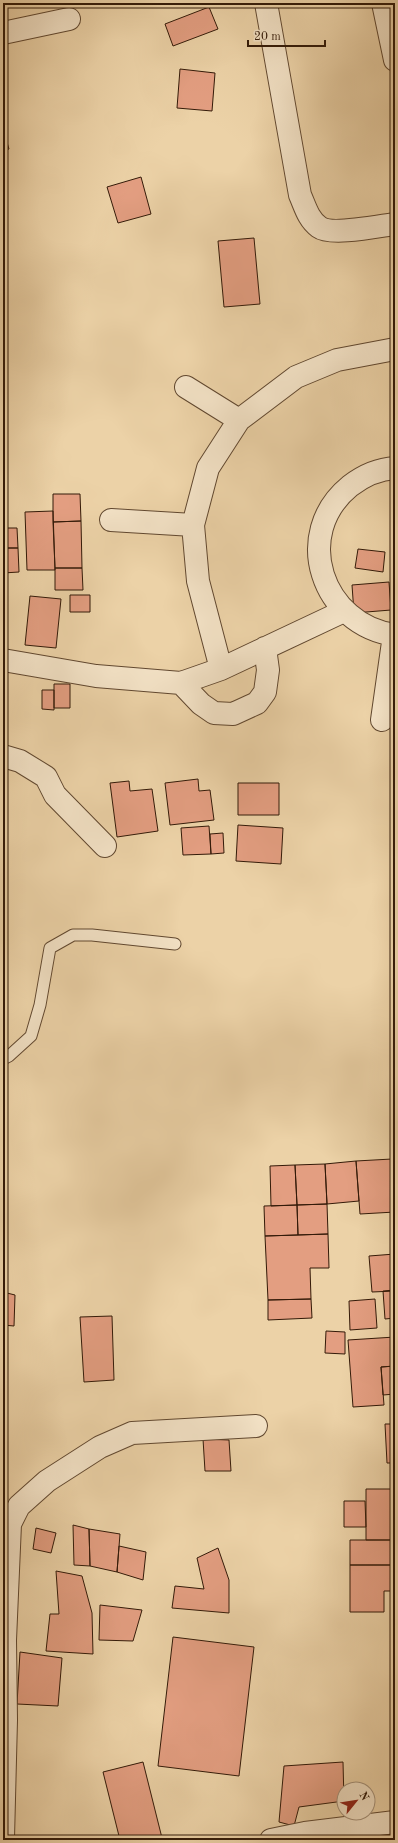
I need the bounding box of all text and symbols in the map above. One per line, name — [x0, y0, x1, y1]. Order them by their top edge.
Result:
scale bar — [248, 22, 325, 48]
text: 20 m — [254, 31, 281, 43]
north arrow — [336, 1781, 376, 1821]
text: N — [356, 1790, 371, 1804]

